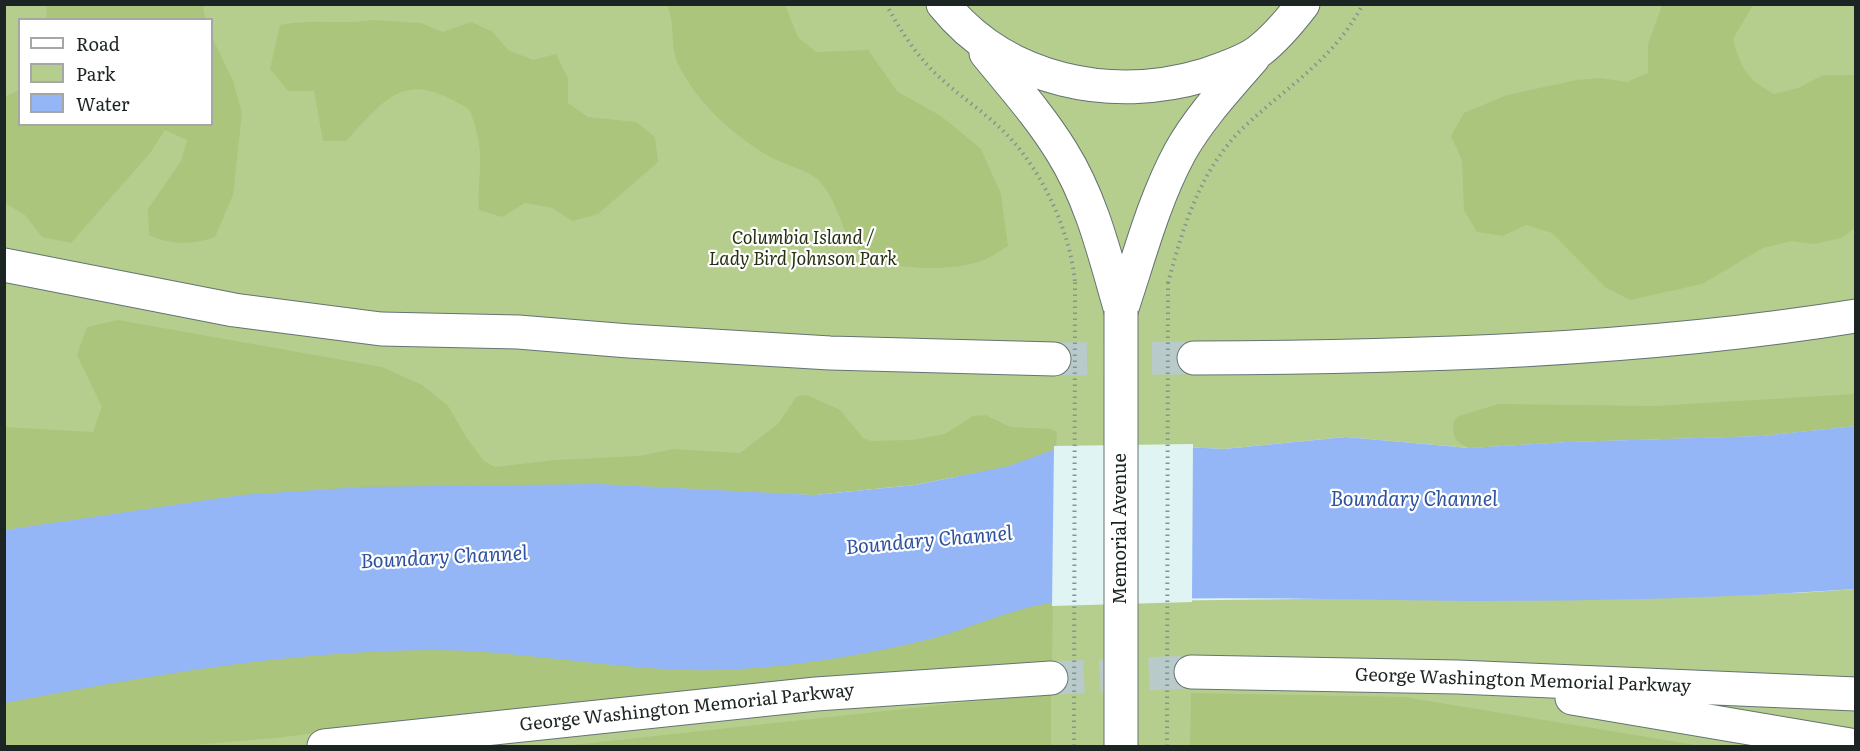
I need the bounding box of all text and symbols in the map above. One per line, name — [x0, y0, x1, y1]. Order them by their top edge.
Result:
legend — [18, 18, 213, 126]
text: Road — [76, 30, 120, 57]
text: Park — [76, 60, 115, 87]
text: Water — [76, 90, 129, 117]
park label: Columbia Island / Lady Bird Johnson Park — [709, 228, 897, 270]
street label: Memorial Avenue — [1110, 453, 1132, 605]
water label: Boundary Channel — [1330, 488, 1498, 512]
water label: Boundary Channel — [845, 522, 1013, 560]
water label: Boundary Channel — [360, 542, 528, 574]
street label: George Washington Memorial Parkway — [1355, 664, 1691, 698]
street label: George Washington Memorial Parkway — [519, 680, 855, 736]

